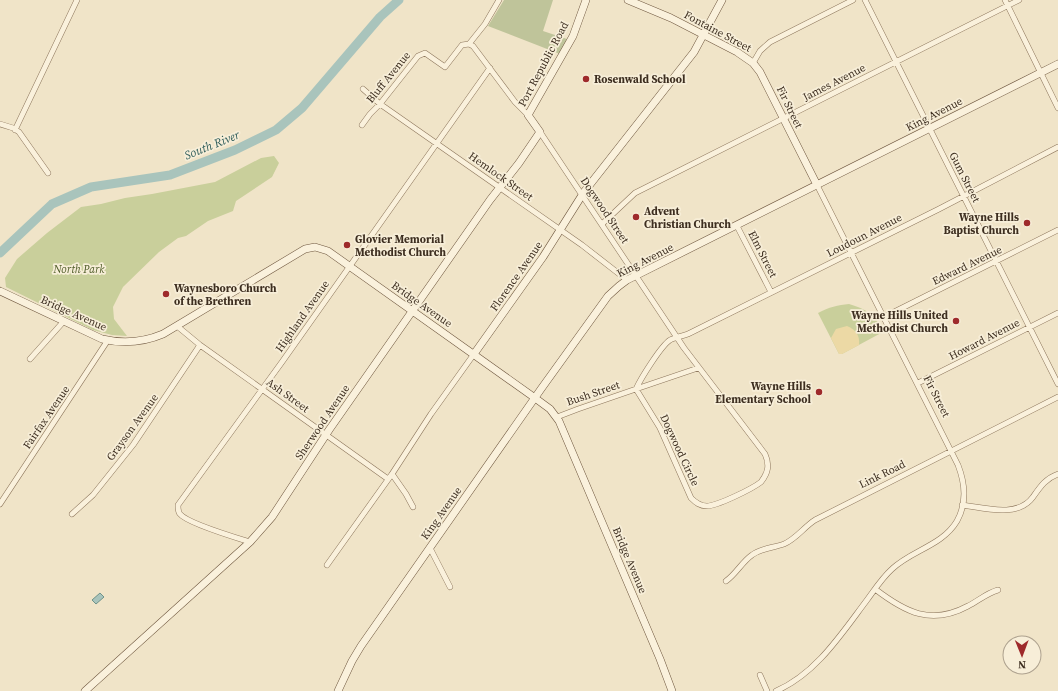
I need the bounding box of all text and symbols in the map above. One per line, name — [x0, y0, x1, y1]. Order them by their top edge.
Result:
street label: Fontaine Street — [681, 7, 754, 56]
street label: Port Republic Road — [515, 18, 573, 109]
street label: Bluff Avenue — [363, 48, 414, 106]
street label: James Avenue — [799, 60, 868, 105]
place label: Rosenwald School — [594, 72, 686, 87]
marker: Rosenwald School — [581, 74, 591, 84]
street label: Fir Street — [773, 84, 806, 131]
street label: King Avenue — [903, 94, 965, 135]
water label: South River — [182, 126, 243, 163]
street label: Hemlock Street — [465, 149, 536, 204]
street label: Gum Street — [945, 149, 984, 205]
street label: Dogwood Street — [577, 174, 633, 247]
place label: Advent Christian Church — [644, 204, 731, 232]
street label: Loudoun Avenue — [824, 210, 905, 261]
place label: Wayne Hills Baptist Church — [943, 210, 1019, 238]
marker: Advent Christian Church — [631, 212, 641, 222]
marker: Wayne Hills Baptist Church — [1022, 218, 1032, 228]
street label: Elm Street — [744, 228, 781, 281]
place label: Glovier Memorial Methodist Church — [355, 232, 446, 260]
street label: Florence Avenue — [487, 238, 546, 314]
marker: Glovier Memorial Methodist Church — [342, 240, 352, 250]
street label: King Avenue — [614, 240, 676, 281]
street label: Edward Avenue — [930, 242, 1005, 289]
park label: North Park — [53, 262, 105, 277]
street label: Highland Avenue — [272, 277, 333, 355]
street label: Bridge Avenue — [388, 278, 455, 331]
place label: Waynesboro Church of the Brethren — [174, 281, 277, 309]
marker: Waynesboro Church of the Brethren — [161, 289, 171, 299]
street label: Bridge Avenue — [38, 292, 110, 335]
place label: Wayne Hills United Methodist Church — [851, 308, 948, 336]
street label: Howard Avenue — [946, 315, 1023, 364]
marker: Wayne Hills United Methodist Church — [951, 316, 961, 326]
street label: Fir Street — [920, 373, 954, 420]
street label: Ash Street — [263, 375, 313, 416]
street label: Bush Street — [565, 377, 622, 410]
place label: Wayne Hills Elementary School — [715, 379, 811, 407]
street label: Sherwood Avenue — [292, 381, 353, 463]
street label: Fairfax Avenue — [20, 382, 73, 452]
marker: Wayne Hills Elementary School — [814, 387, 824, 397]
street label: Grayson Avenue — [103, 391, 162, 464]
street label: Dogwood Circle — [656, 412, 703, 489]
street label: Link Road — [856, 456, 909, 492]
street label: King Avenue — [418, 483, 465, 543]
street label: Bridge Avenue — [609, 525, 650, 596]
north arrow — [1002, 635, 1042, 675]
text: N — [1018, 657, 1026, 672]

